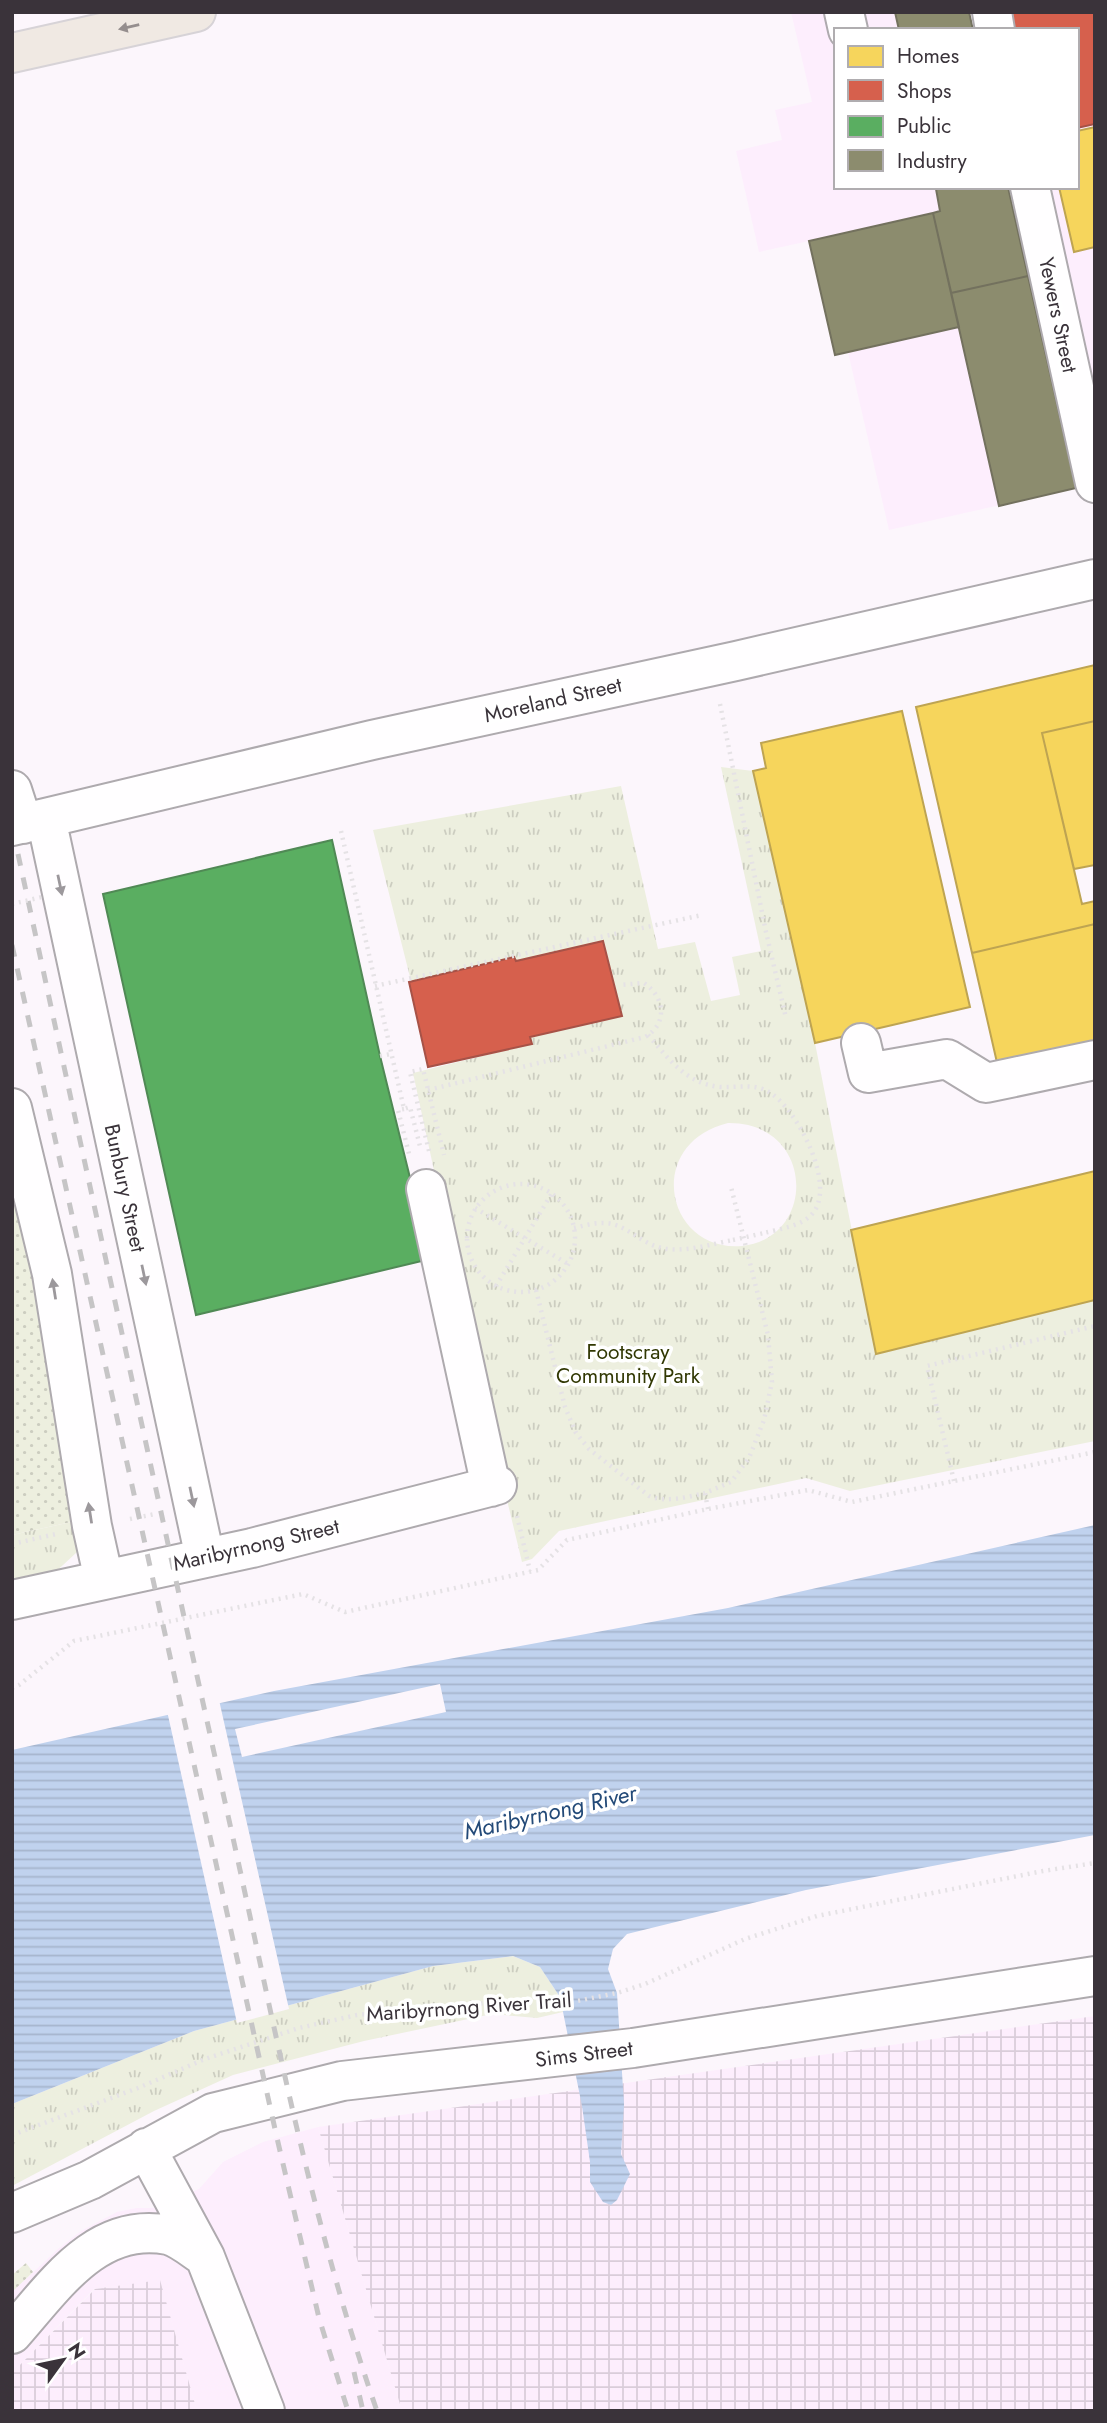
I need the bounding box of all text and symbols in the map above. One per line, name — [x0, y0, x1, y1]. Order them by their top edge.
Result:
one-way arrow — [118, 22, 140, 33]
legend — [834, 28, 1079, 189]
text: Homes — [897, 41, 959, 71]
text: Shops — [897, 76, 951, 106]
text: Public — [897, 111, 951, 141]
text: Industry — [897, 146, 968, 176]
street label: Yewers Street — [1031, 255, 1085, 375]
street label: Moreland Street — [481, 670, 625, 730]
one-way arrow — [55, 874, 66, 896]
street label: Bunbury Street — [97, 1121, 153, 1255]
one-way arrow — [138, 1264, 149, 1286]
one-way arrow — [48, 1278, 59, 1300]
park label: Footscray Community Park — [556, 1337, 701, 1391]
one-way arrow — [186, 1486, 197, 1508]
one-way arrow — [84, 1502, 95, 1524]
street label: Maribyrnong Street — [170, 1511, 342, 1579]
water label: Maribyrnong River — [460, 1775, 641, 1848]
street label: Maribyrnong River Trail — [365, 1985, 573, 2029]
street label: Sims Street — [533, 2033, 635, 2075]
north arrow — [28, 2325, 98, 2395]
text: N — [61, 2337, 92, 2365]

